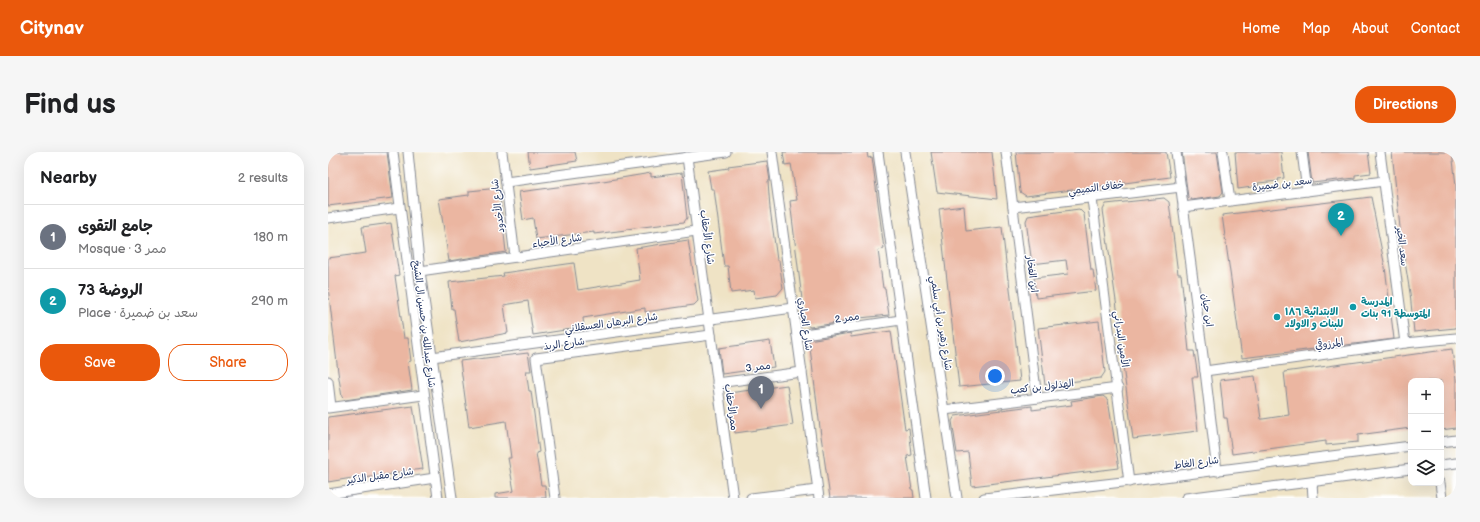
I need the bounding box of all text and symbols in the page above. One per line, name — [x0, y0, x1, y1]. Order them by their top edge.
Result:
text: Citynav — [20, 17, 84, 40]
text: Home — [1242, 20, 1280, 37]
text: Map — [1302, 20, 1330, 37]
text: About — [1352, 20, 1389, 37]
text: Contact — [1411, 20, 1460, 37]
button: Directions — [1355, 86, 1456, 123]
text: Find us — [24, 88, 116, 121]
text: Nearby — [40, 168, 97, 188]
text: 2 results — [238, 170, 288, 186]
street label: سعد بن ضميرة — [1251, 174, 1313, 194]
street label: شارع الأخدود — [488, 178, 508, 234]
street label: خفاف التميمي — [1068, 179, 1125, 200]
pin: 2 — [1328, 203, 1354, 236]
street label: شارع الأحقاب — [696, 209, 718, 266]
text: جامع التقوى — [78, 217, 153, 236]
street label: سعد الخير — [1393, 225, 1410, 267]
text: 1 — [50, 229, 56, 245]
text: 180 m — [253, 229, 288, 245]
street label: شارع الأحياء — [531, 231, 583, 251]
text: Mosque · ممر 3 — [78, 241, 167, 257]
street label: ابن الفخار — [1024, 254, 1040, 293]
street label: شارع عبدالله بن حسين ال الشيخ — [409, 260, 438, 389]
street label: شارع زهير بن أبي سلمي — [925, 275, 954, 372]
text: الروضة 73 — [78, 281, 143, 300]
text: 2 — [49, 293, 57, 309]
text: 290 m — [251, 293, 288, 309]
street label: ابن حيان — [1199, 293, 1215, 328]
place label: المدرسة المتوسطة 91 بنات — [1361, 296, 1431, 320]
street label: شارع الحباري — [793, 297, 815, 352]
marker: المدرسة المتوسطة 91 بنات — [1348, 302, 1358, 312]
text: Place · سعد بن ضميرة — [78, 305, 198, 321]
place label: الابتدائية ١٨٦ للبنات و الاولاد — [1285, 306, 1343, 330]
street label: شارع البرهان العسقلاني — [564, 310, 659, 338]
street label: ممر 2 — [834, 310, 860, 326]
street label: الأمين البدراني — [1108, 310, 1132, 369]
marker: الابتدائية ١٨٦ للبنات و الاولاد — [1272, 312, 1282, 322]
street label: شارع الربذ — [543, 335, 586, 354]
street label: المرزوقي — [1314, 335, 1344, 353]
button: Save — [40, 344, 160, 381]
button: Share — [168, 344, 288, 381]
street label: ممر 3 — [745, 359, 771, 374]
your location — [985, 366, 1005, 386]
pin: 1 — [748, 376, 774, 409]
street label: الهذلول بن كعب — [1010, 377, 1075, 398]
map controls — [1408, 378, 1444, 486]
button: + — [1408, 378, 1444, 414]
street label: ممرالأحقاب — [722, 383, 741, 431]
button: − — [1408, 414, 1444, 450]
button: layers — [1408, 450, 1444, 486]
street label: شارع الغاط — [1173, 454, 1220, 473]
street label: شارع مقبل الذكير — [345, 465, 415, 488]

